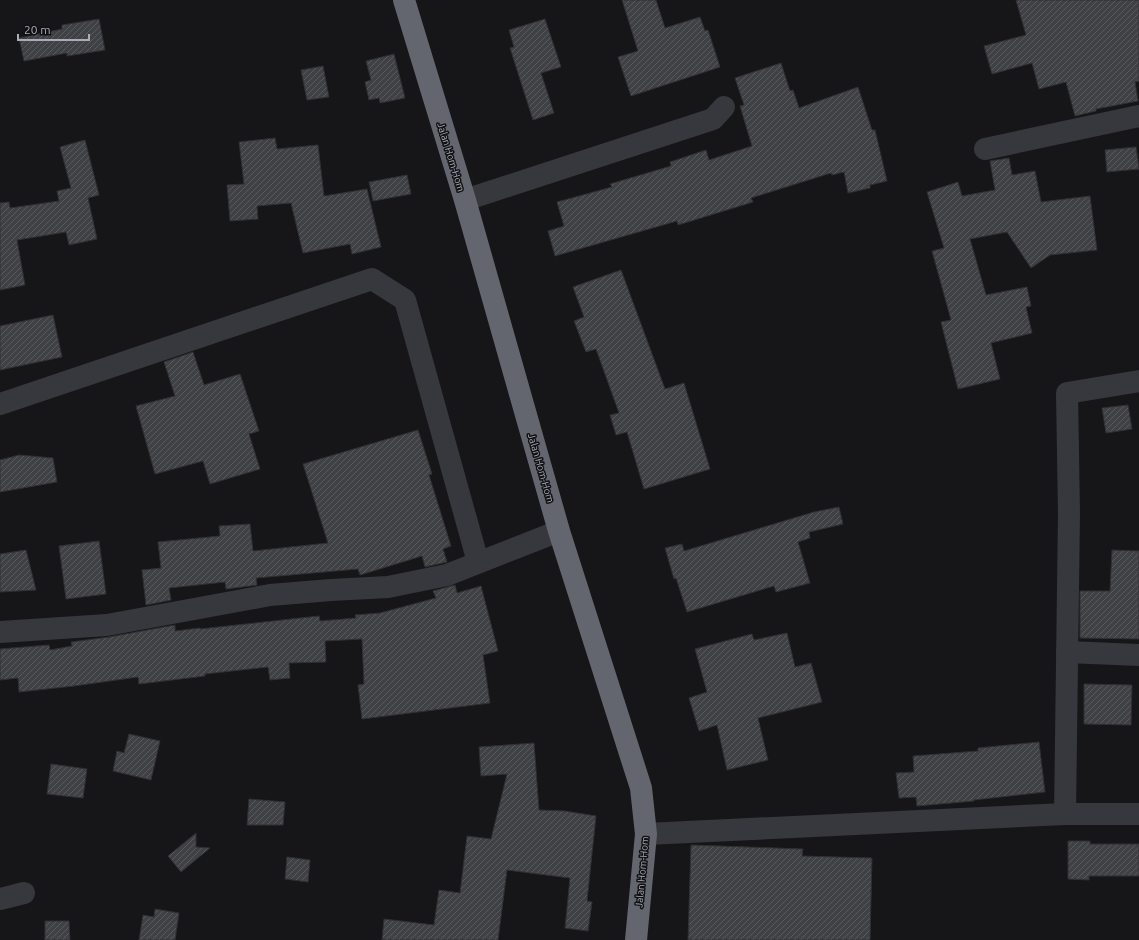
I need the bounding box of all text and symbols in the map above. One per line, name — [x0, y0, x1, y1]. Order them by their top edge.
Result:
scale bar — [18, 16, 89, 42]
text: 20 m — [24, 23, 51, 36]
street label: Jalan Hom-Hom — [435, 121, 467, 193]
street label: Jalan Hom-Hom — [526, 432, 556, 504]
street label: Jalan Hom-Hom — [633, 836, 651, 908]

